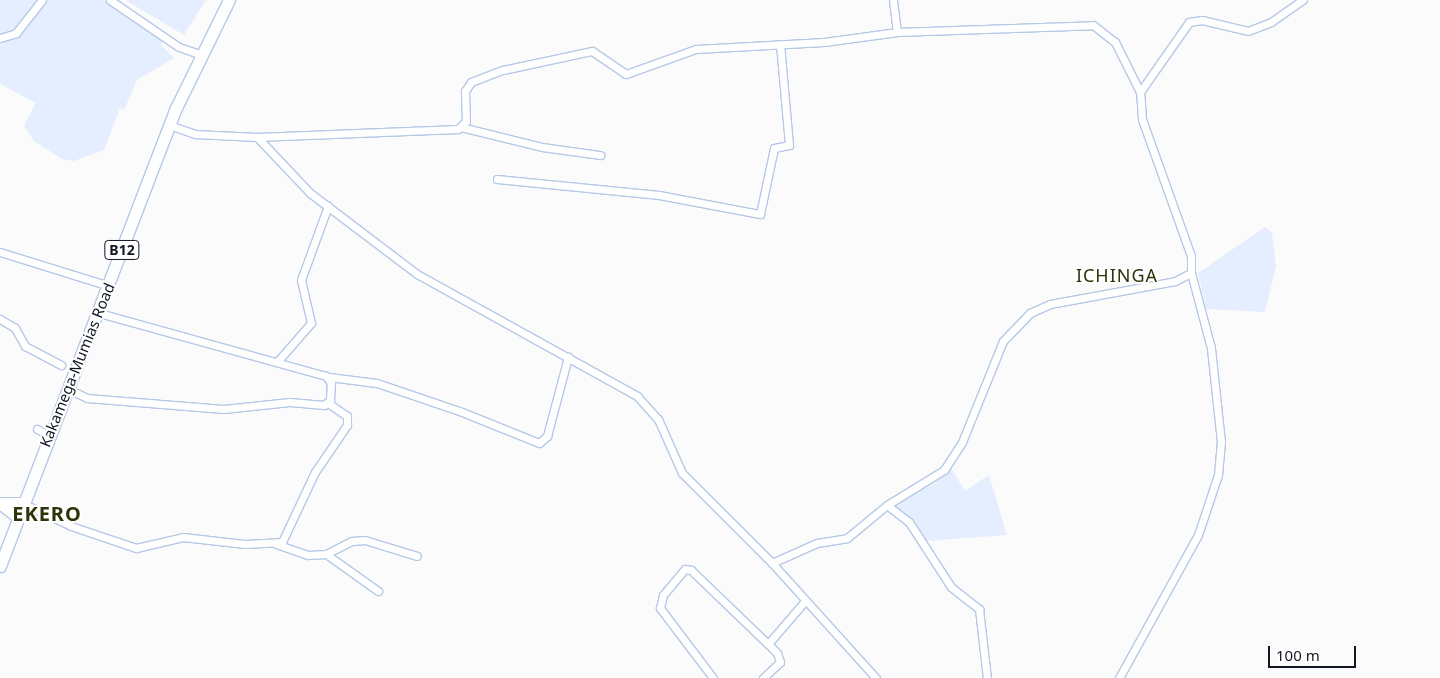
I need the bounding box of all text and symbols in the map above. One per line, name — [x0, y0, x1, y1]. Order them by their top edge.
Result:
road number: B12 — [103, 238, 141, 262]
district label: ICHINGA — [1075, 264, 1159, 286]
street label: Kakamega-Mumias Road — [36, 280, 118, 450]
district label: EKERO — [12, 501, 82, 525]
scale bar — [1270, 636, 1358, 668]
text: 100 m — [1276, 645, 1320, 665]

